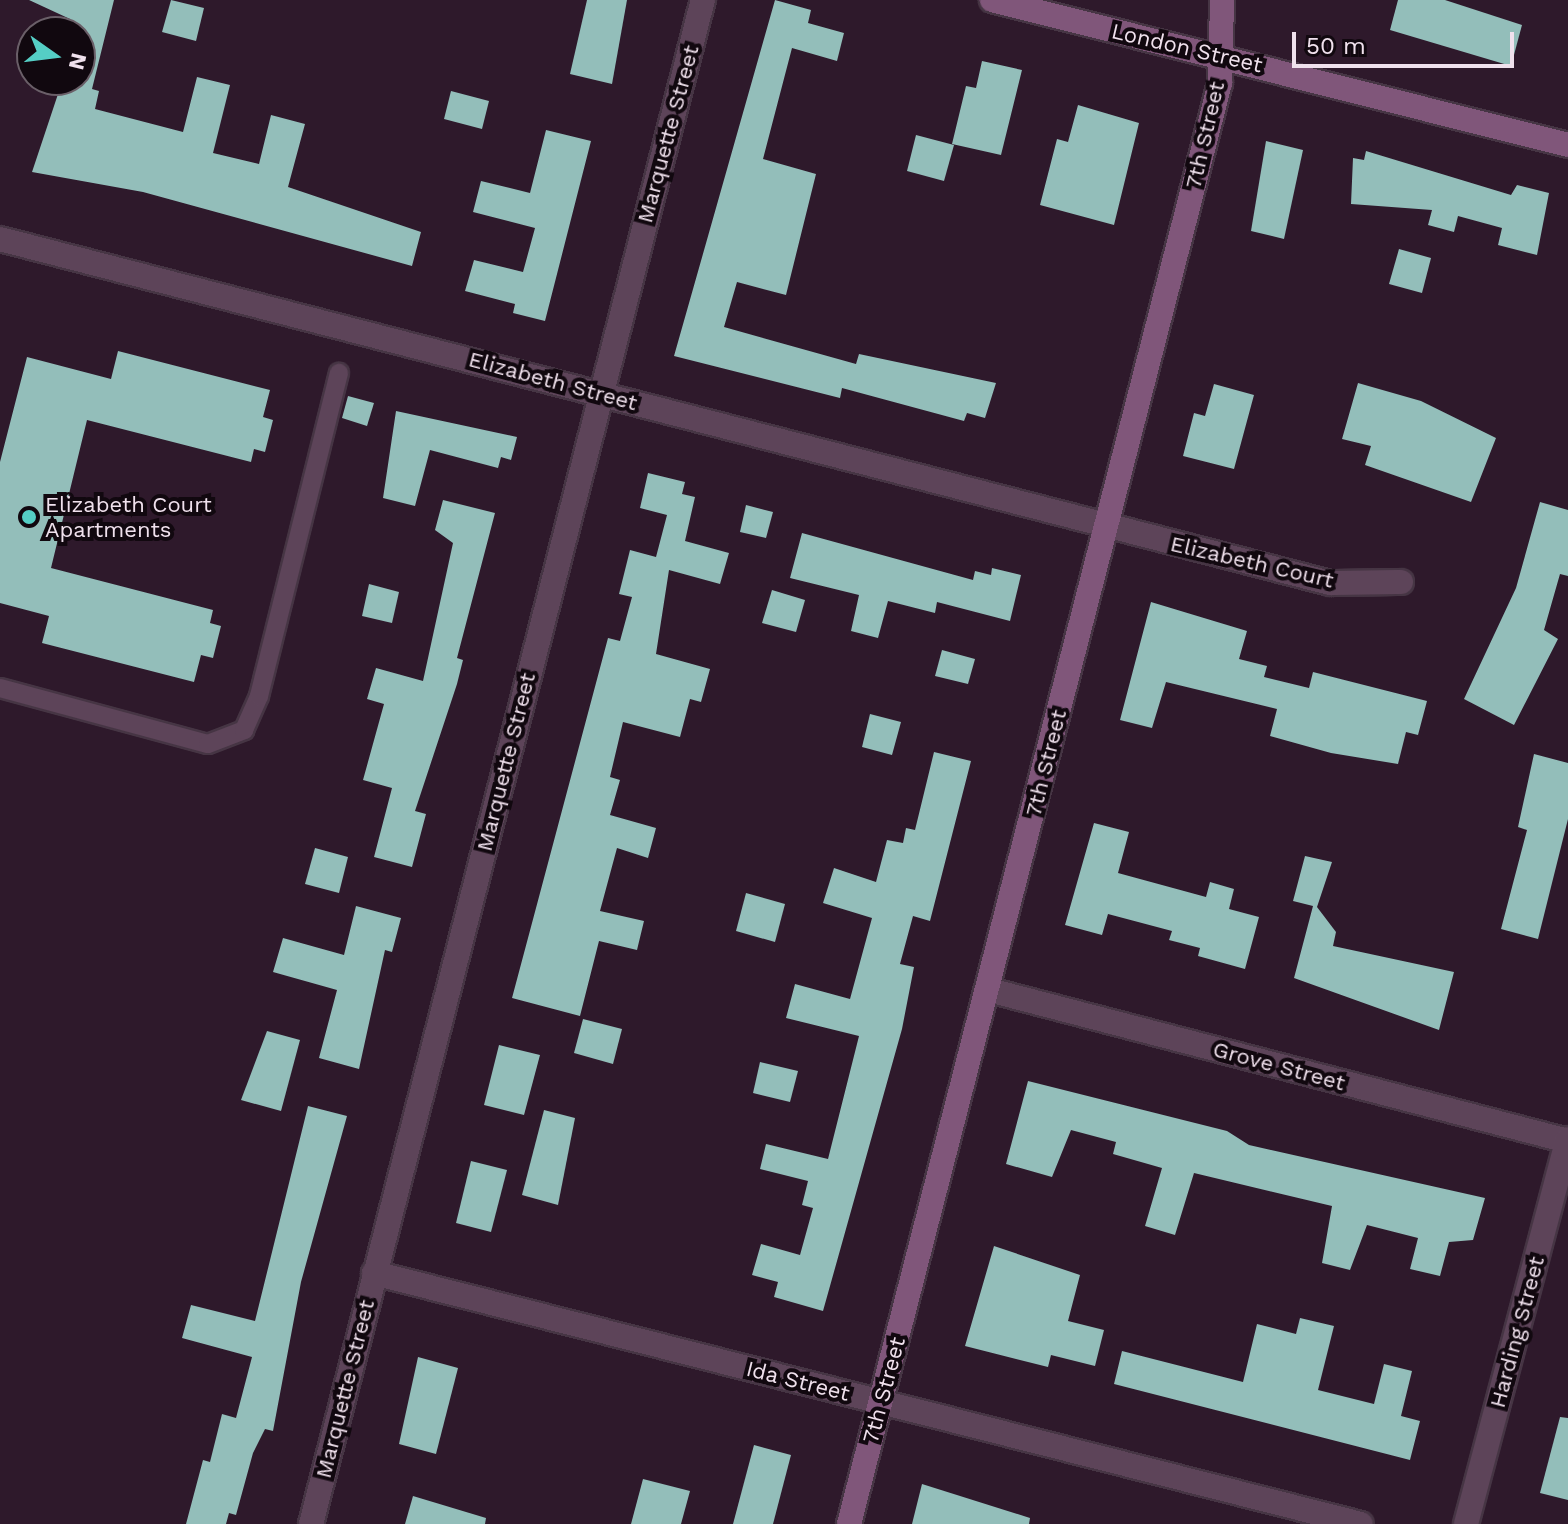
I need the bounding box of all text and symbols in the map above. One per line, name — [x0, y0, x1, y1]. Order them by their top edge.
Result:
north arrow — [16, 16, 96, 96]
scale bar — [1296, 16, 1518, 66]
street label: London Street — [1109, 18, 1265, 78]
text: 50 m — [1306, 32, 1366, 60]
street label: Marquette Street — [632, 42, 704, 226]
text: N — [64, 51, 92, 72]
street label: 7th Street — [1180, 79, 1230, 191]
street label: Elizabeth Street — [466, 346, 640, 416]
place label: Elizabeth Court Apartments — [45, 491, 212, 542]
marker: Elizabeth Court Apartments — [20, 508, 38, 526]
street label: Elizabeth Court — [1168, 530, 1336, 594]
street label: Marquette Street — [471, 670, 541, 854]
street label: 7th Street — [1020, 707, 1072, 819]
street label: Grove Street — [1210, 1036, 1348, 1096]
street label: Harding Street — [1484, 1253, 1550, 1411]
street label: Marquette Street — [310, 1297, 380, 1481]
street label: 7th Street — [857, 1334, 911, 1446]
street label: Ida Street — [743, 1355, 853, 1407]

